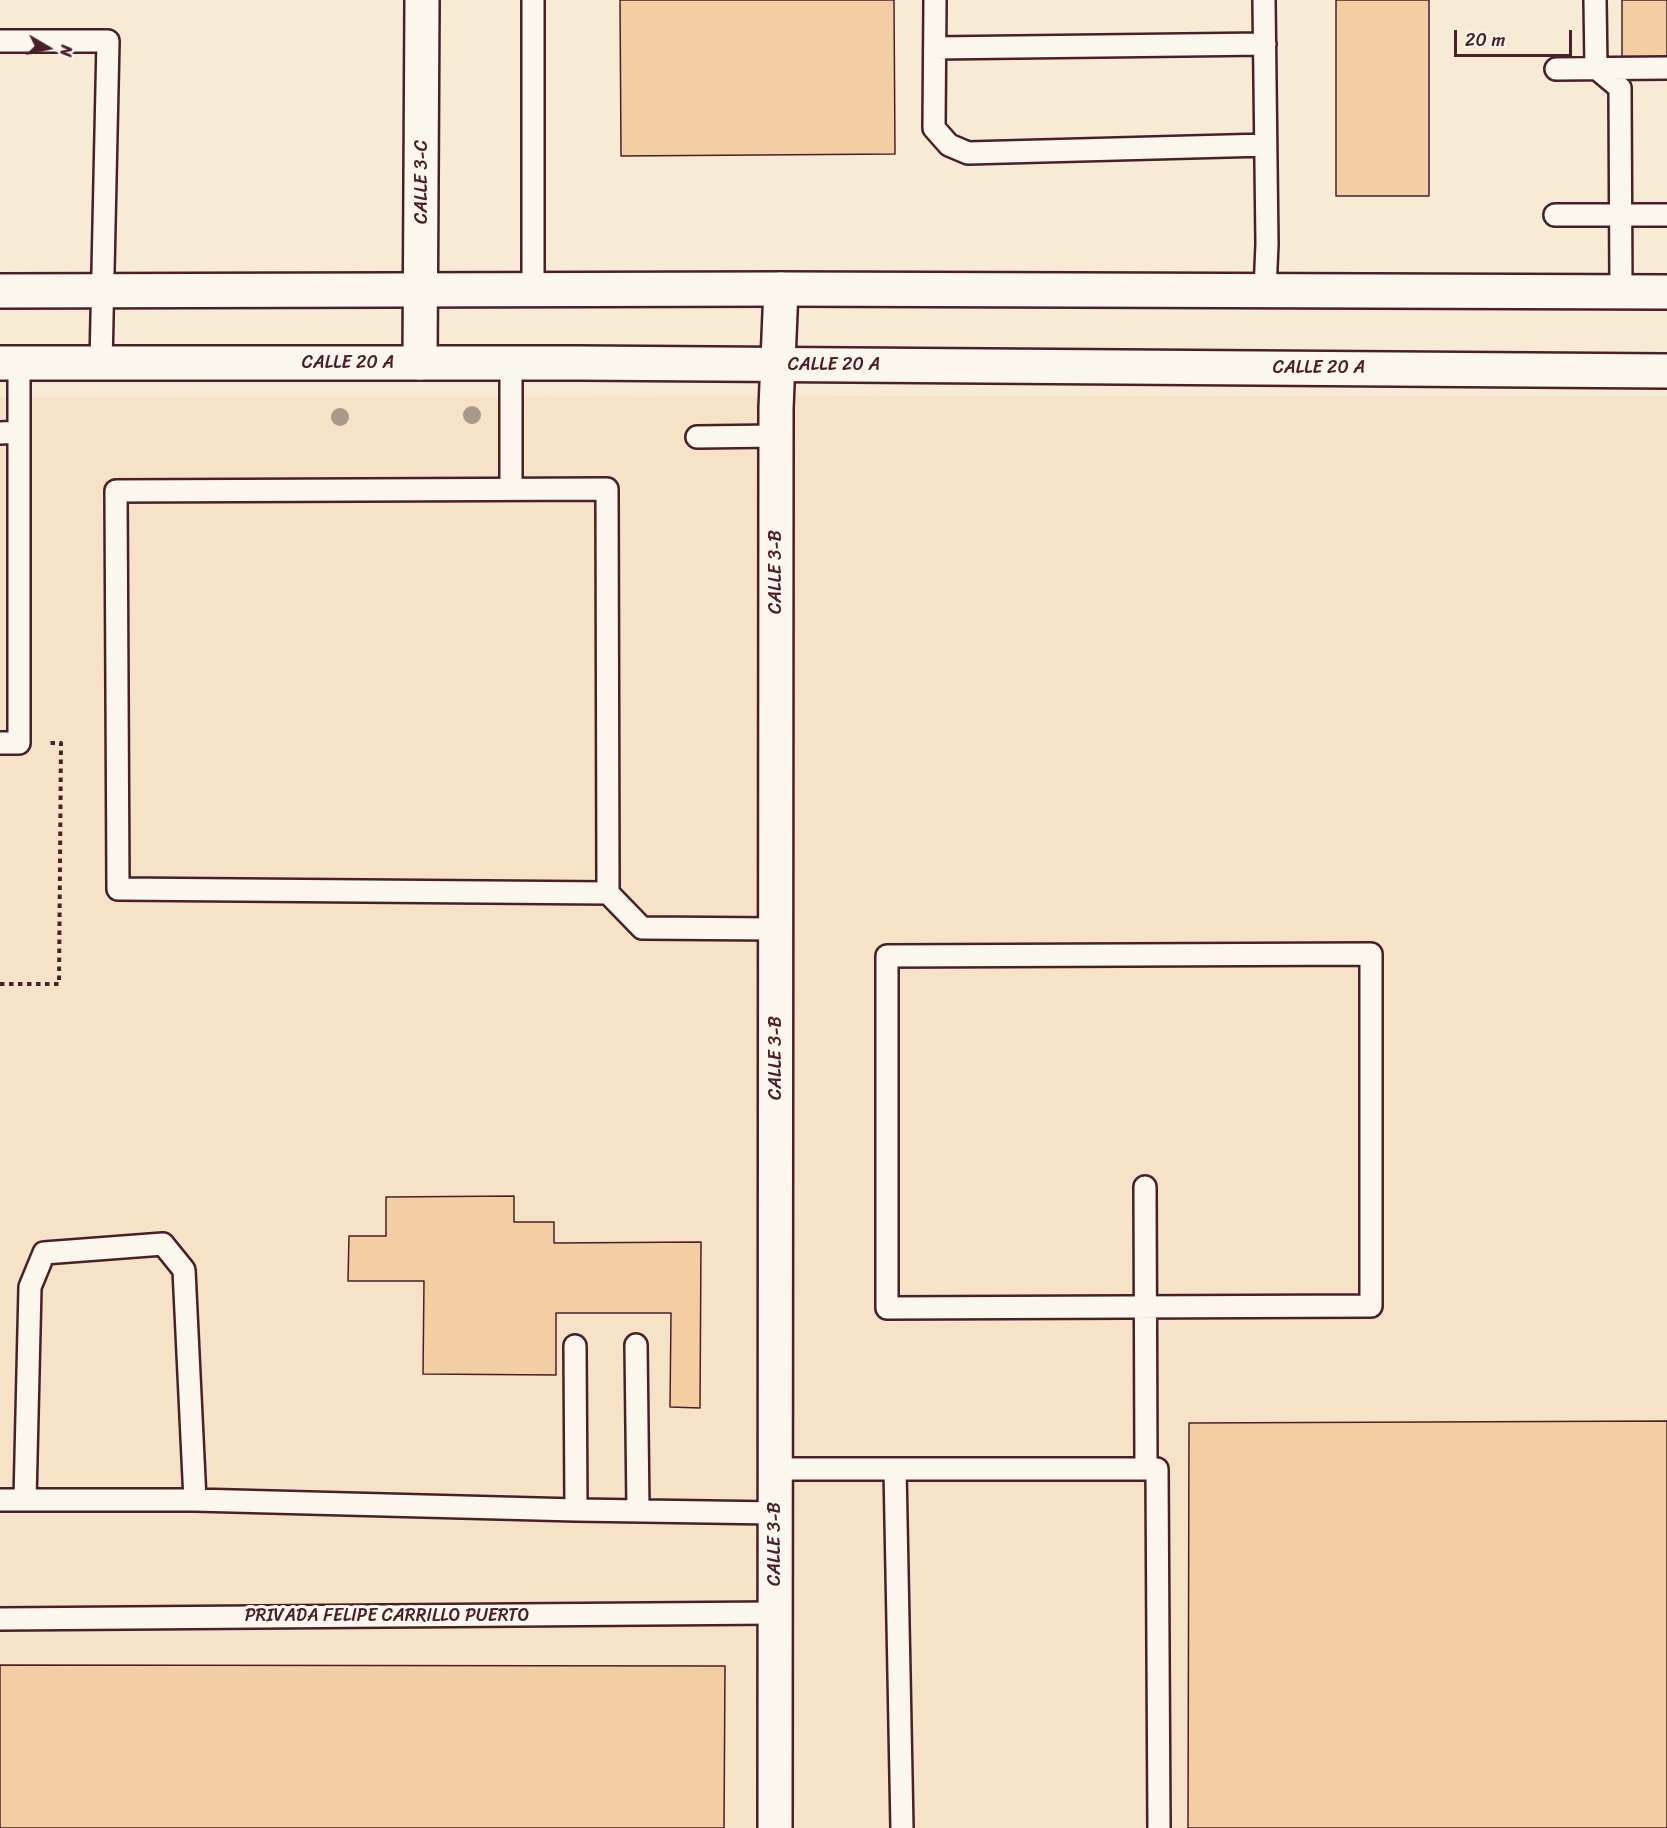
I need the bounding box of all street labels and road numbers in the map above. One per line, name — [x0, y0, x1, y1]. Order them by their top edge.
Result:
street label: CALLE 3-C — [411, 140, 433, 224]
street label: CALLE 20 A — [302, 352, 394, 374]
street label: CALLE 20 A — [788, 354, 880, 376]
street label: CALLE 20 A — [1273, 357, 1365, 379]
street label: CALLE 3-B — [765, 530, 787, 614]
street label: CALLE 3-B — [765, 1016, 787, 1100]
street label: CALLE 3-B — [764, 1502, 786, 1586]
street label: PRIVADA FELIPE CARRILLO PUERTO — [245, 1605, 529, 1627]

